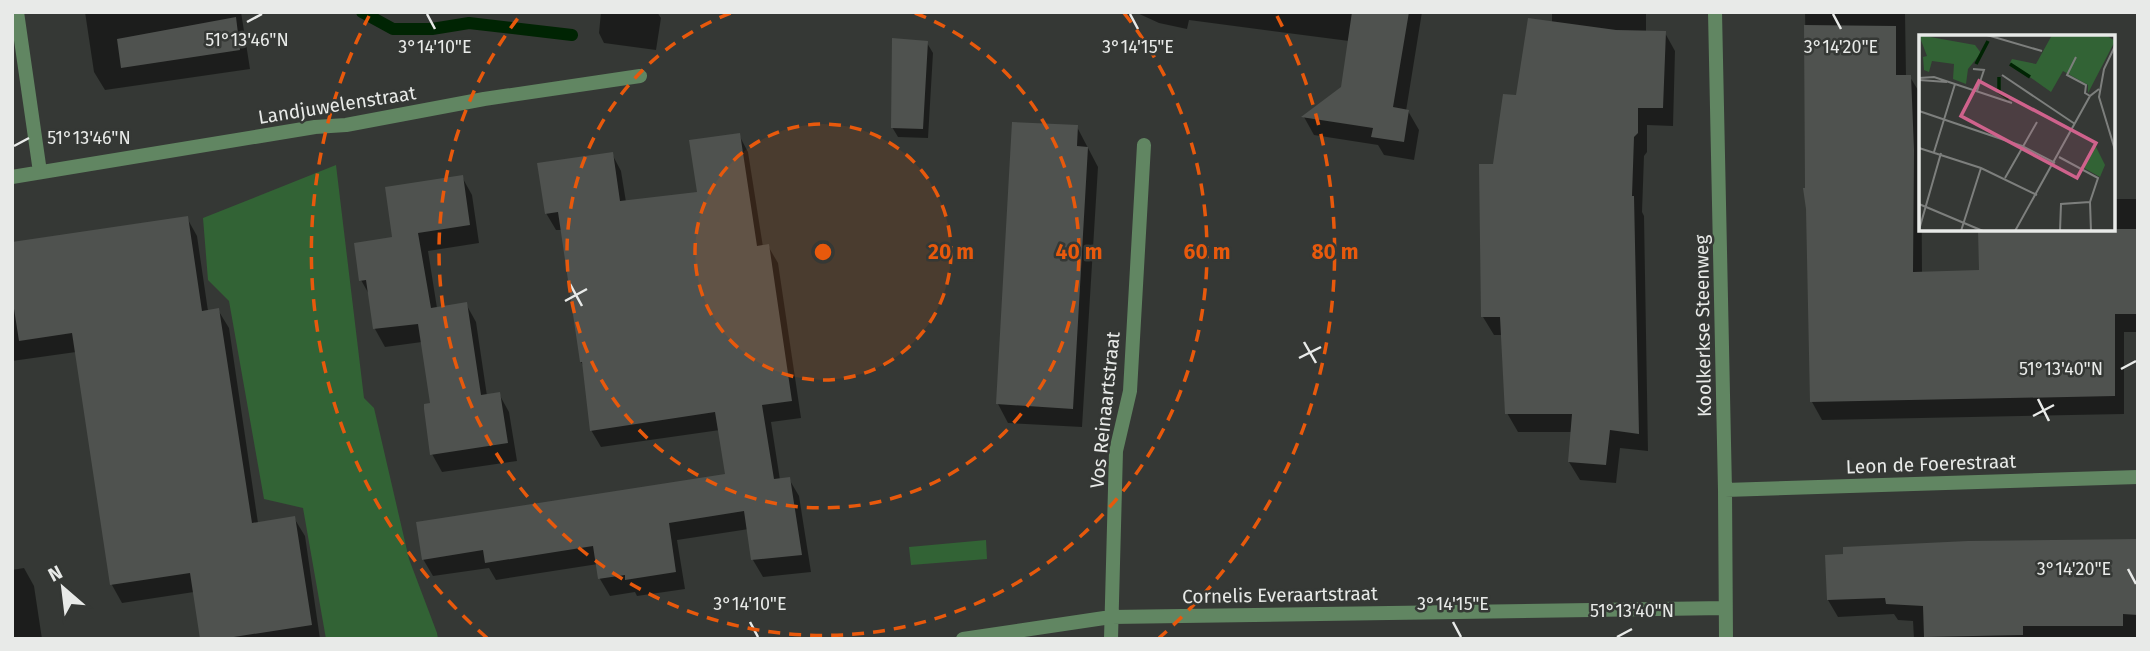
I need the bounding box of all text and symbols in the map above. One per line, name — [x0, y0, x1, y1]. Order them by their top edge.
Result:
text: 51°13'46"N — [205, 29, 289, 51]
inset map — [1919, 35, 2115, 231]
text: 3°14'10"E — [398, 36, 472, 58]
text: 3°14'15"E — [1102, 36, 1174, 58]
text: 3°14'20"E — [1804, 36, 1878, 58]
street label: Landjuwelenstraat — [257, 81, 418, 129]
text: 51°13'46"N — [47, 127, 131, 149]
street label: Koolkerkse Steenweg — [1690, 234, 1716, 417]
text: 20 m — [928, 239, 974, 265]
text: 40 m — [1056, 239, 1102, 265]
text: 60 m — [1184, 239, 1230, 265]
text: 80 m — [1311, 239, 1359, 265]
centre of rings — [811, 240, 835, 264]
street label: Vos Reinaartstraat — [1085, 330, 1125, 490]
text: 51°13'40"N — [2019, 358, 2103, 380]
street label: Leon de Foerestraat — [1845, 450, 2017, 478]
north arrow — [28, 553, 98, 623]
text: 3°14'20"E — [2037, 558, 2111, 580]
text: N — [44, 560, 66, 587]
street label: Cornelis Everaartstraat — [1182, 582, 1378, 608]
text: 3°14'10"E — [713, 593, 787, 615]
text: 3°14'15"E — [1417, 593, 1489, 615]
text: 51°13'40"N — [1590, 600, 1674, 622]

